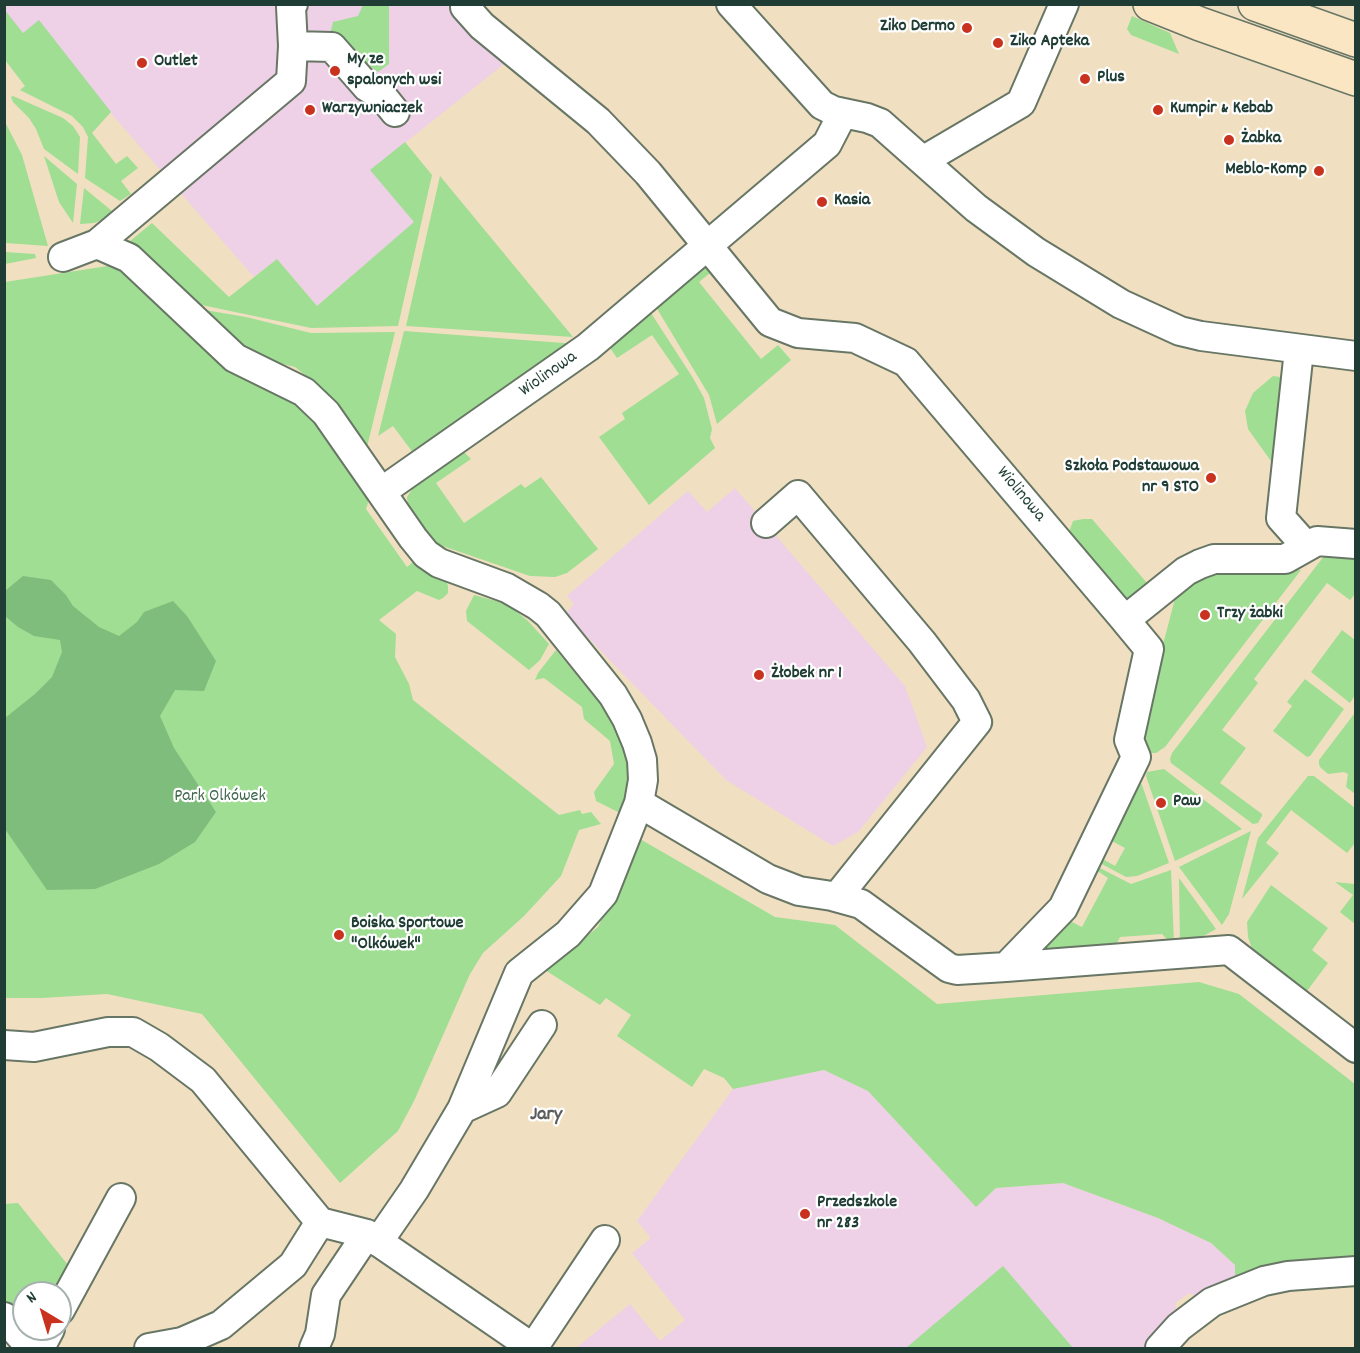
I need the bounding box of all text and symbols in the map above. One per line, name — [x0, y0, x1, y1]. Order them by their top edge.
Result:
place label: Ziko Dermo — [880, 17, 955, 39]
marker: Ziko Dermo — [960, 21, 974, 35]
place label: Ziko Apteka — [1010, 32, 1089, 54]
marker: Ziko Apteka — [991, 36, 1005, 50]
place label: My ze spalonych wsi — [347, 50, 441, 92]
place label: Outlet — [154, 52, 198, 74]
marker: Outlet — [135, 56, 149, 70]
marker: My ze spalonych wsi — [328, 64, 342, 78]
place label: Plus — [1097, 68, 1125, 90]
marker: Plus — [1078, 72, 1092, 86]
place label: Warzywniaczek — [322, 99, 423, 121]
place label: Kumpir & Kebab — [1170, 99, 1273, 121]
marker: Warzywniaczek — [303, 103, 317, 117]
marker: Kumpir & Kebab — [1151, 103, 1165, 117]
place label: Żabka — [1241, 129, 1281, 151]
marker: Żabka — [1222, 133, 1236, 147]
place label: Meblo-Komp — [1225, 160, 1307, 182]
marker: Meblo-Komp — [1312, 164, 1326, 178]
place label: Kasia — [834, 191, 870, 213]
marker: Kasia — [815, 195, 829, 209]
street label: Wiolinowa — [516, 347, 582, 403]
place label: Szkoła Podstawowa nr 9 STO — [1065, 457, 1199, 500]
street label: Wiolinowa — [991, 463, 1049, 527]
marker: Szkoła Podstawowa nr 9 STO — [1204, 471, 1218, 485]
place label: Trzy żabki — [1217, 604, 1283, 626]
marker: Trzy żabki — [1198, 608, 1212, 622]
place label: Żłobek nr 1 — [771, 664, 842, 686]
marker: Żłobek nr 1 — [752, 668, 766, 682]
park label: Park Olkówek — [174, 787, 266, 809]
place label: Paw — [1173, 792, 1201, 814]
marker: Paw — [1154, 796, 1168, 810]
place label: Boiska Sportowe "Olkówek" — [351, 914, 463, 956]
marker: Boiska Sportowe "Olkówek" — [332, 928, 346, 942]
district label: Jary — [530, 1104, 562, 1128]
place label: Przedszkole nr 283 — [817, 1193, 897, 1236]
marker: Przedszkole nr 283 — [798, 1207, 812, 1221]
north arrow — [12, 1281, 72, 1341]
text: N — [22, 1287, 42, 1309]

